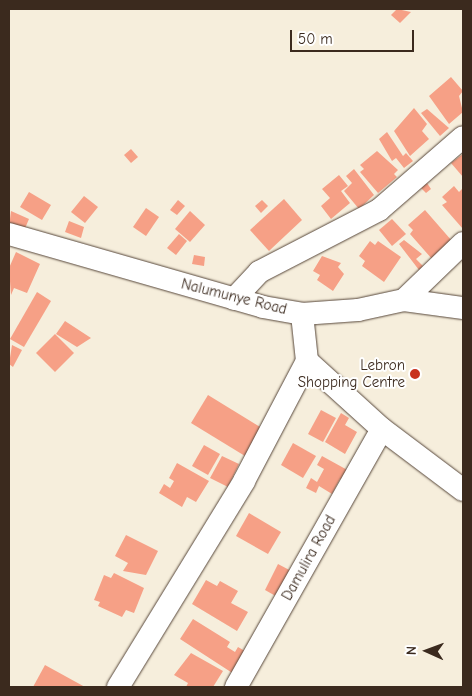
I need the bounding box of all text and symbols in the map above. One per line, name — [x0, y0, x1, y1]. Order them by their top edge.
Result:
scale bar — [292, 20, 416, 52]
text: 50 m — [298, 30, 333, 48]
street label: Nalumunye Road — [179, 275, 289, 319]
place label: Lebron Shopping Centre — [298, 356, 405, 391]
marker: Lebron Shopping Centre — [409, 368, 421, 380]
street label: Damulira Road — [278, 512, 340, 604]
north arrow — [402, 626, 452, 676]
text: N — [403, 646, 420, 655]

